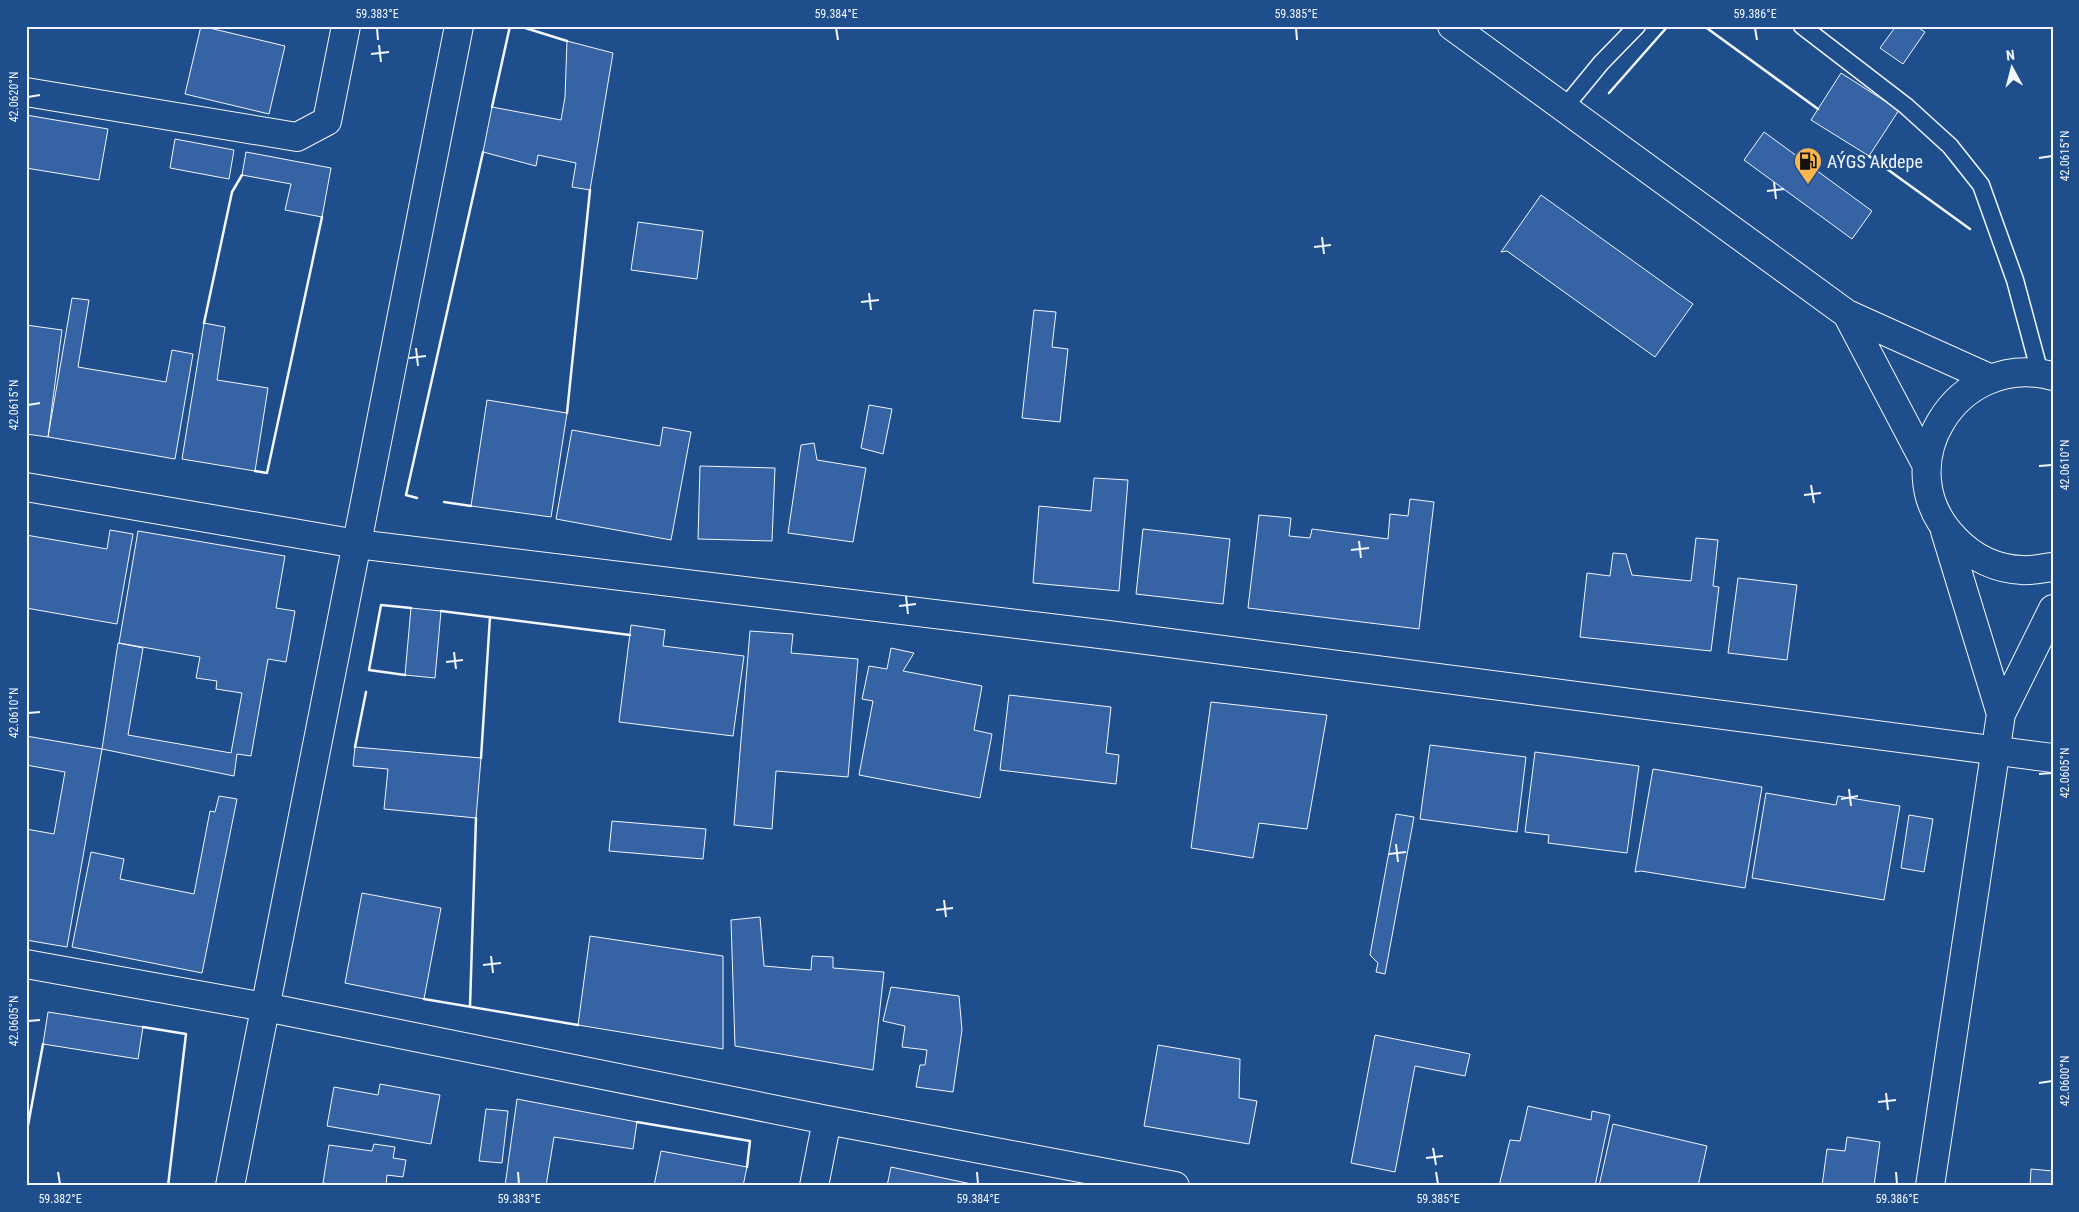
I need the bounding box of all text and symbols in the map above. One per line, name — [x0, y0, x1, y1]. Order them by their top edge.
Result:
text: 59.383°E — [355, 7, 399, 21]
text: 59.384°E — [814, 7, 858, 21]
text: 59.385°E — [1274, 7, 1318, 21]
text: 59.386°E — [1733, 7, 1777, 21]
north arrow — [1986, 42, 2036, 92]
text: N — [2005, 47, 2016, 64]
text: 42.0620°N — [7, 72, 21, 122]
text: 42.0615°N — [2058, 131, 2072, 181]
fuel station icon: AÝGS Akdepe — [1793, 146, 1823, 185]
place label: AÝGS Akdepe — [1827, 151, 1923, 172]
text: 42.0615°N — [7, 380, 21, 430]
text: 42.0610°N — [2058, 440, 2072, 490]
text: 42.0610°N — [7, 688, 21, 738]
text: 42.0605°N — [2058, 748, 2072, 798]
text: 42.0605°N — [7, 996, 21, 1046]
text: 42.0600°N — [2058, 1056, 2072, 1106]
text: 59.382°E — [38, 1192, 82, 1206]
text: 59.383°E — [497, 1192, 541, 1206]
text: 59.384°E — [956, 1192, 1000, 1206]
text: 59.385°E — [1416, 1192, 1460, 1206]
text: 59.386°E — [1875, 1192, 1919, 1206]

